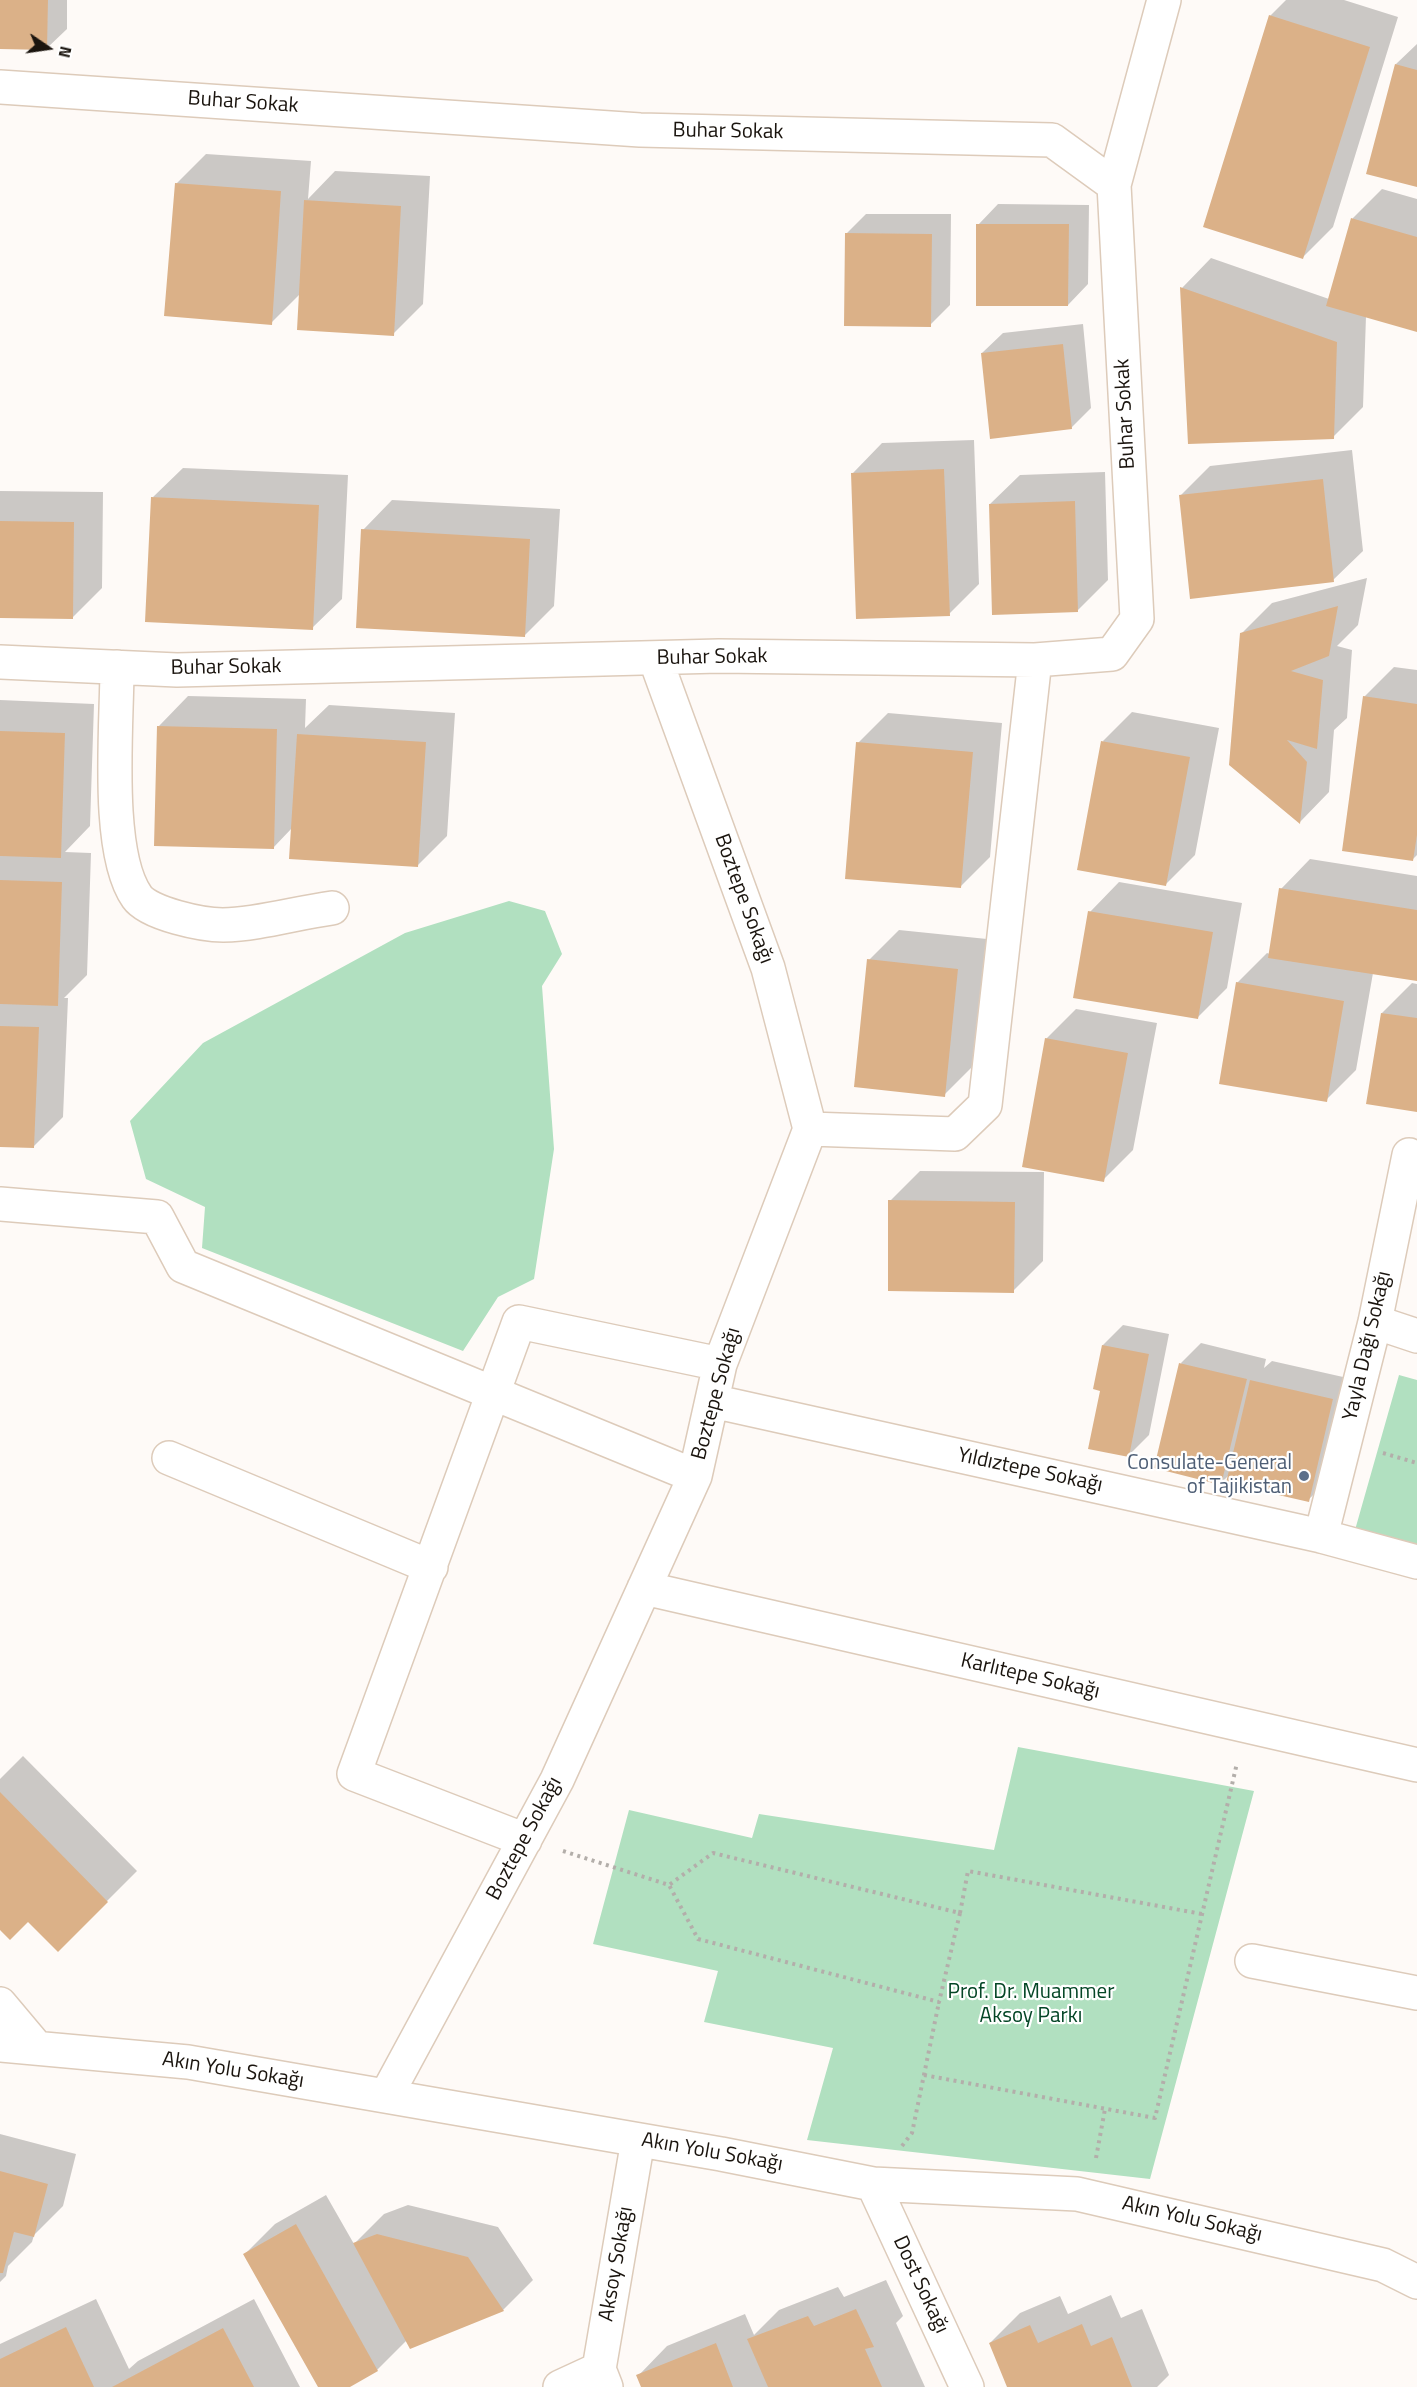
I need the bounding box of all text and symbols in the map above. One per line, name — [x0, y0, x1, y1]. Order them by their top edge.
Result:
north arrow — [18, 18, 78, 78]
text: N — [53, 44, 78, 60]
street label: Buhar Sokak — [187, 87, 299, 119]
street label: Buhar Sokak — [672, 118, 784, 146]
street label: Buhar Sokak — [1111, 358, 1141, 470]
street label: Buhar Sokak — [656, 644, 768, 672]
street label: Buhar Sokak — [170, 654, 282, 682]
street label: Boztepe Sokağı — [708, 831, 778, 967]
street label: Yayla Dağı Sokağı — [1339, 1269, 1397, 1423]
street label: Boztepe Sokağı — [687, 1325, 747, 1463]
street label: Yıldıztepe Sokağı — [955, 1443, 1105, 1499]
place label: Consulate-General of Tajikistan — [1127, 1451, 1292, 1501]
marker: Consulate-General of Tajikistan — [1297, 1469, 1311, 1483]
street label: Karlıtepe Sokağı — [958, 1649, 1102, 1705]
street label: Boztepe Sokağı — [482, 1773, 568, 1905]
park label: Prof. Dr. Muammer Aksoy Parkı — [948, 1980, 1114, 2030]
street label: Akın Yolu Sokağı — [160, 2047, 306, 2095]
street label: Akın Yolu Sokağı — [639, 2128, 785, 2178]
street label: Akın Yolu Sokağı — [1120, 2192, 1264, 2248]
street label: Aksoy Sokağı — [594, 2205, 640, 2323]
street label: Dost Sokağı — [886, 2232, 954, 2338]

